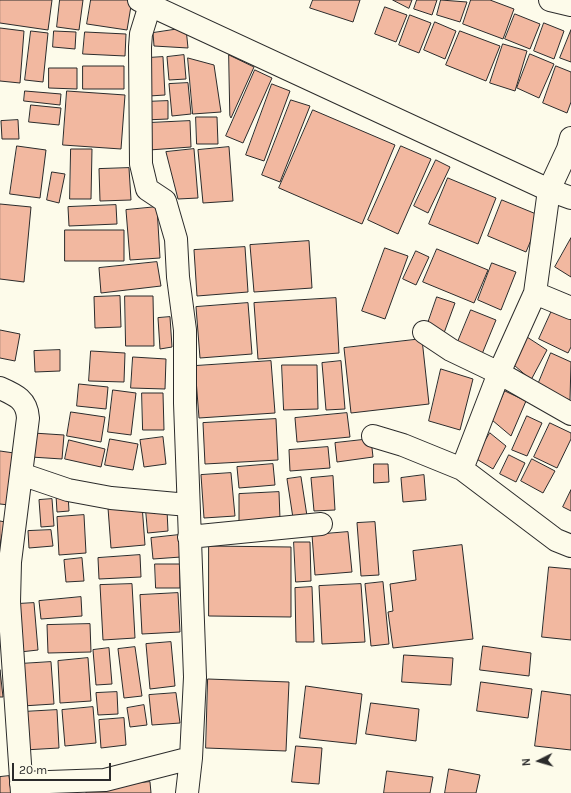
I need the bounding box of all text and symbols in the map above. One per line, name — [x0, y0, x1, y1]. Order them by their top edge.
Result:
north arrow — [519, 741, 559, 781]
scale bar — [14, 755, 113, 781]
text: N — [520, 758, 533, 767]
text: 20 m — [19, 763, 47, 777]

